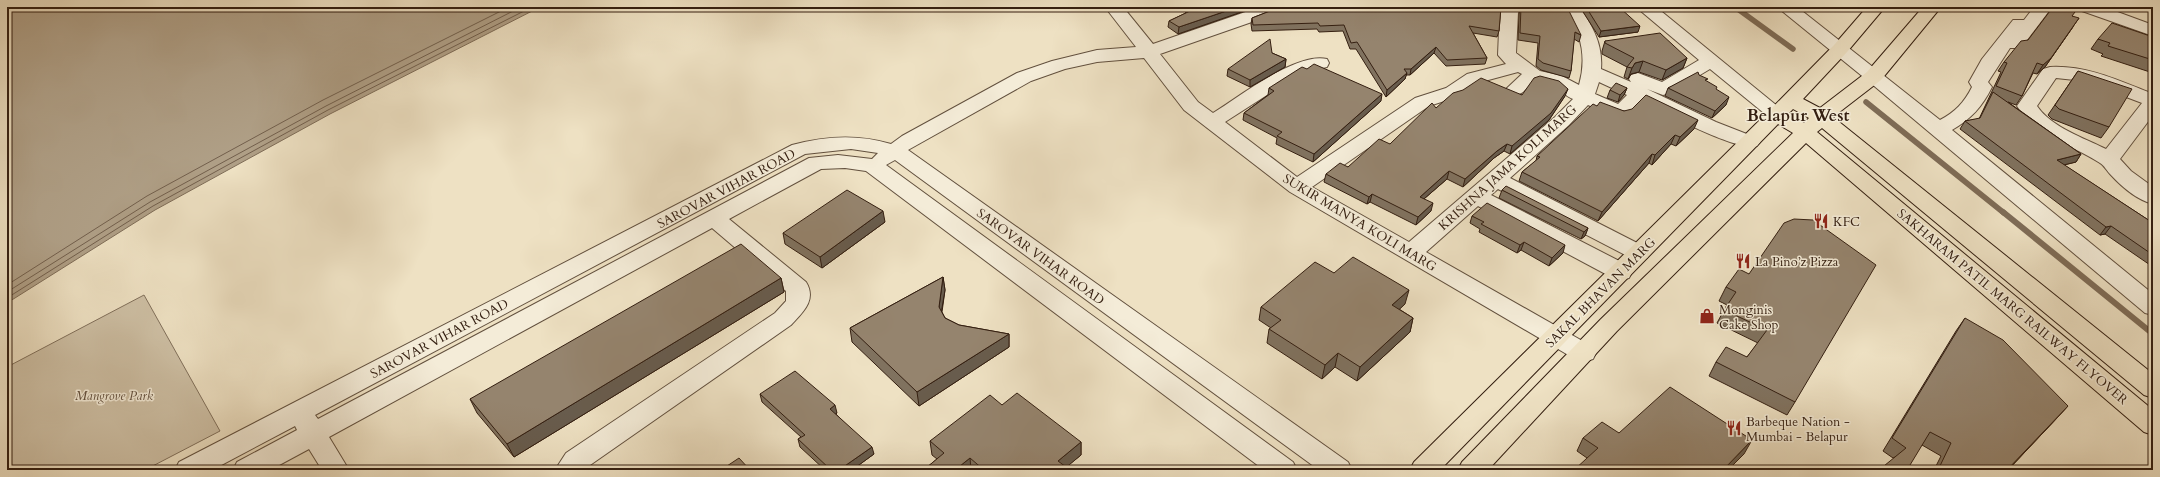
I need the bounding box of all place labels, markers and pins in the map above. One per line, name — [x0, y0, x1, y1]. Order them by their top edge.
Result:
restaurant icon: KFC — [1812, 212, 1830, 230]
place label: KFC — [1833, 213, 1860, 231]
restaurant icon: La Pino’z Pizza — [1734, 252, 1752, 270]
place label: La Pino’z Pizza — [1755, 253, 1839, 271]
place label: Monginis Cake Shop — [1719, 301, 1779, 334]
shop icon: Monginis Cake Shop — [1698, 307, 1716, 325]
place label: Barbeque Nation - Mumbai - Belapur — [1746, 413, 1850, 446]
restaurant icon: Barbeque Nation - Mumbai - Belapur — [1725, 419, 1743, 437]

